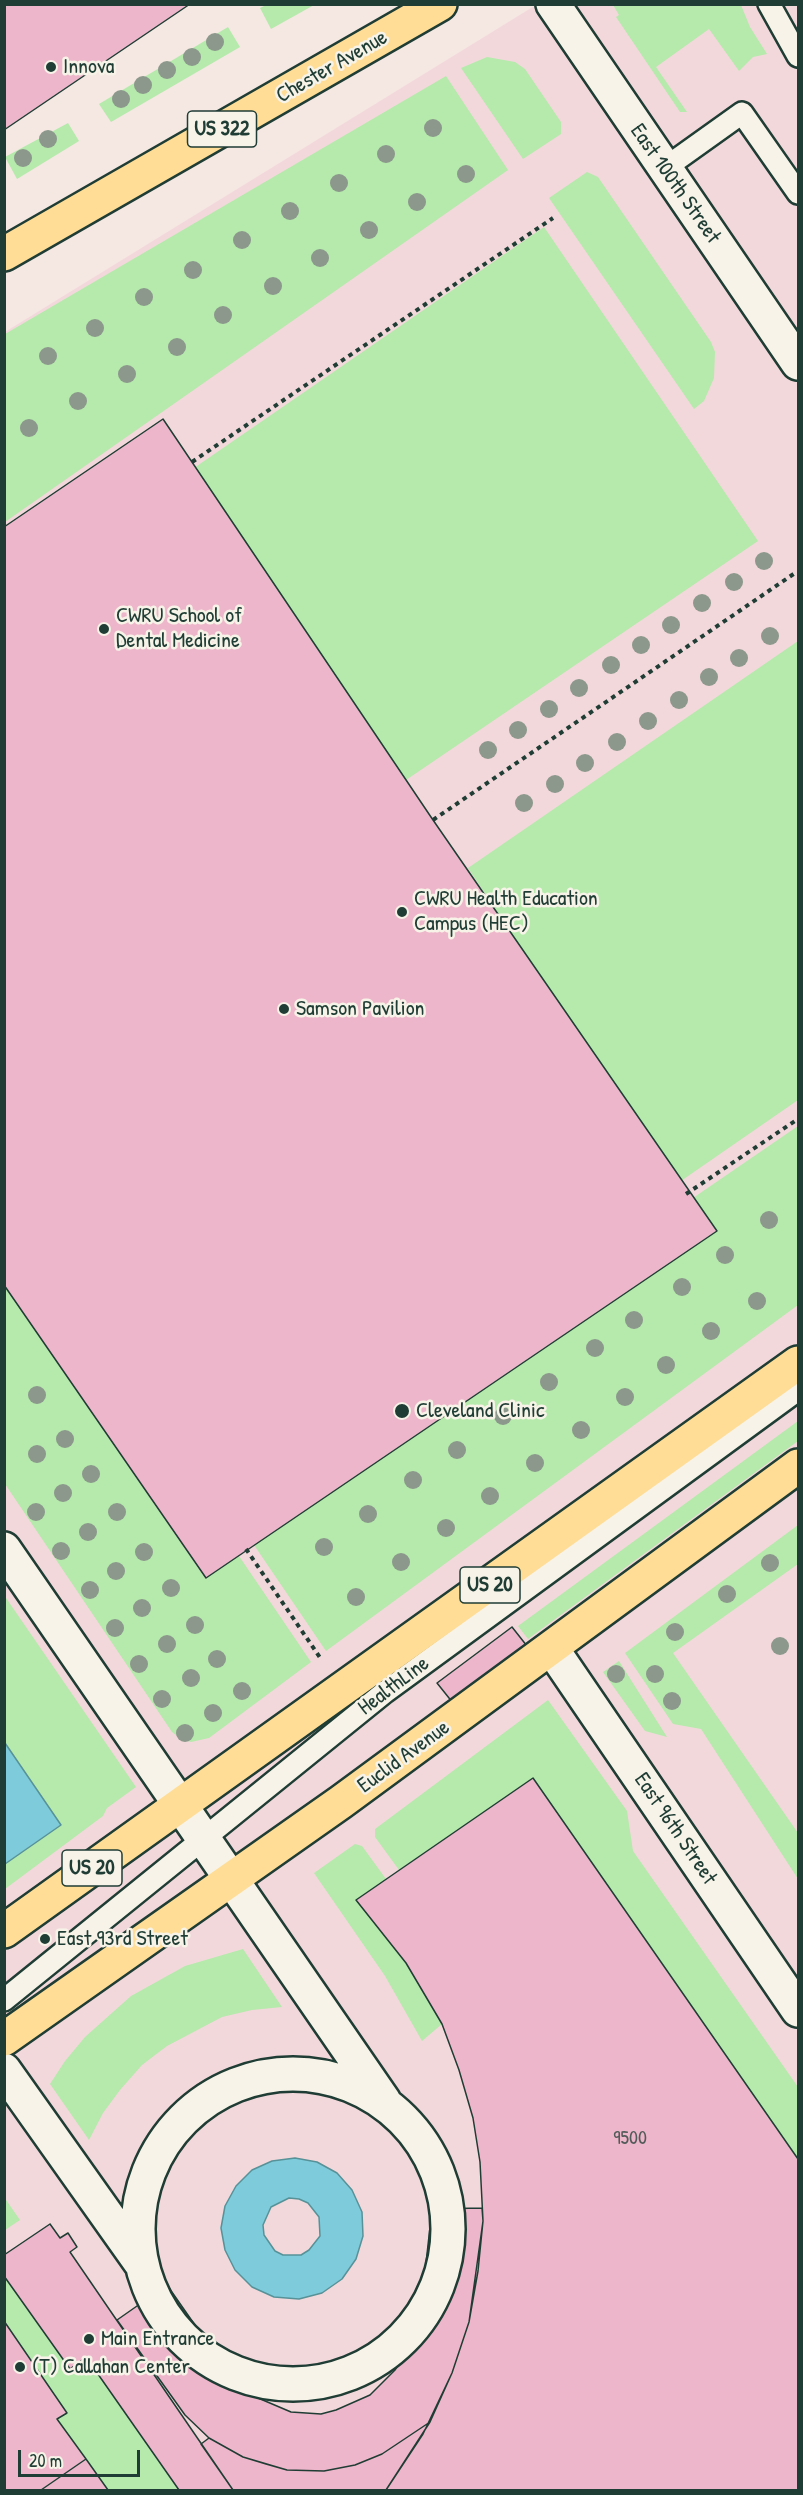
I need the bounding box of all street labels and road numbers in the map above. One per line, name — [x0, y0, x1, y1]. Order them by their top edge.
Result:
street label: Chester Avenue — [272, 25, 392, 109]
road number: US 322 — [188, 111, 256, 147]
street label: East 100th Street — [624, 119, 726, 249]
road number: US 20 — [460, 1567, 520, 1603]
street label: HealthLine — [353, 1651, 435, 1721]
street label: Euclid Avenue — [353, 1715, 455, 1799]
street label: East 96th Street — [628, 1768, 722, 1890]
road number: US 20 — [62, 1850, 122, 1886]

